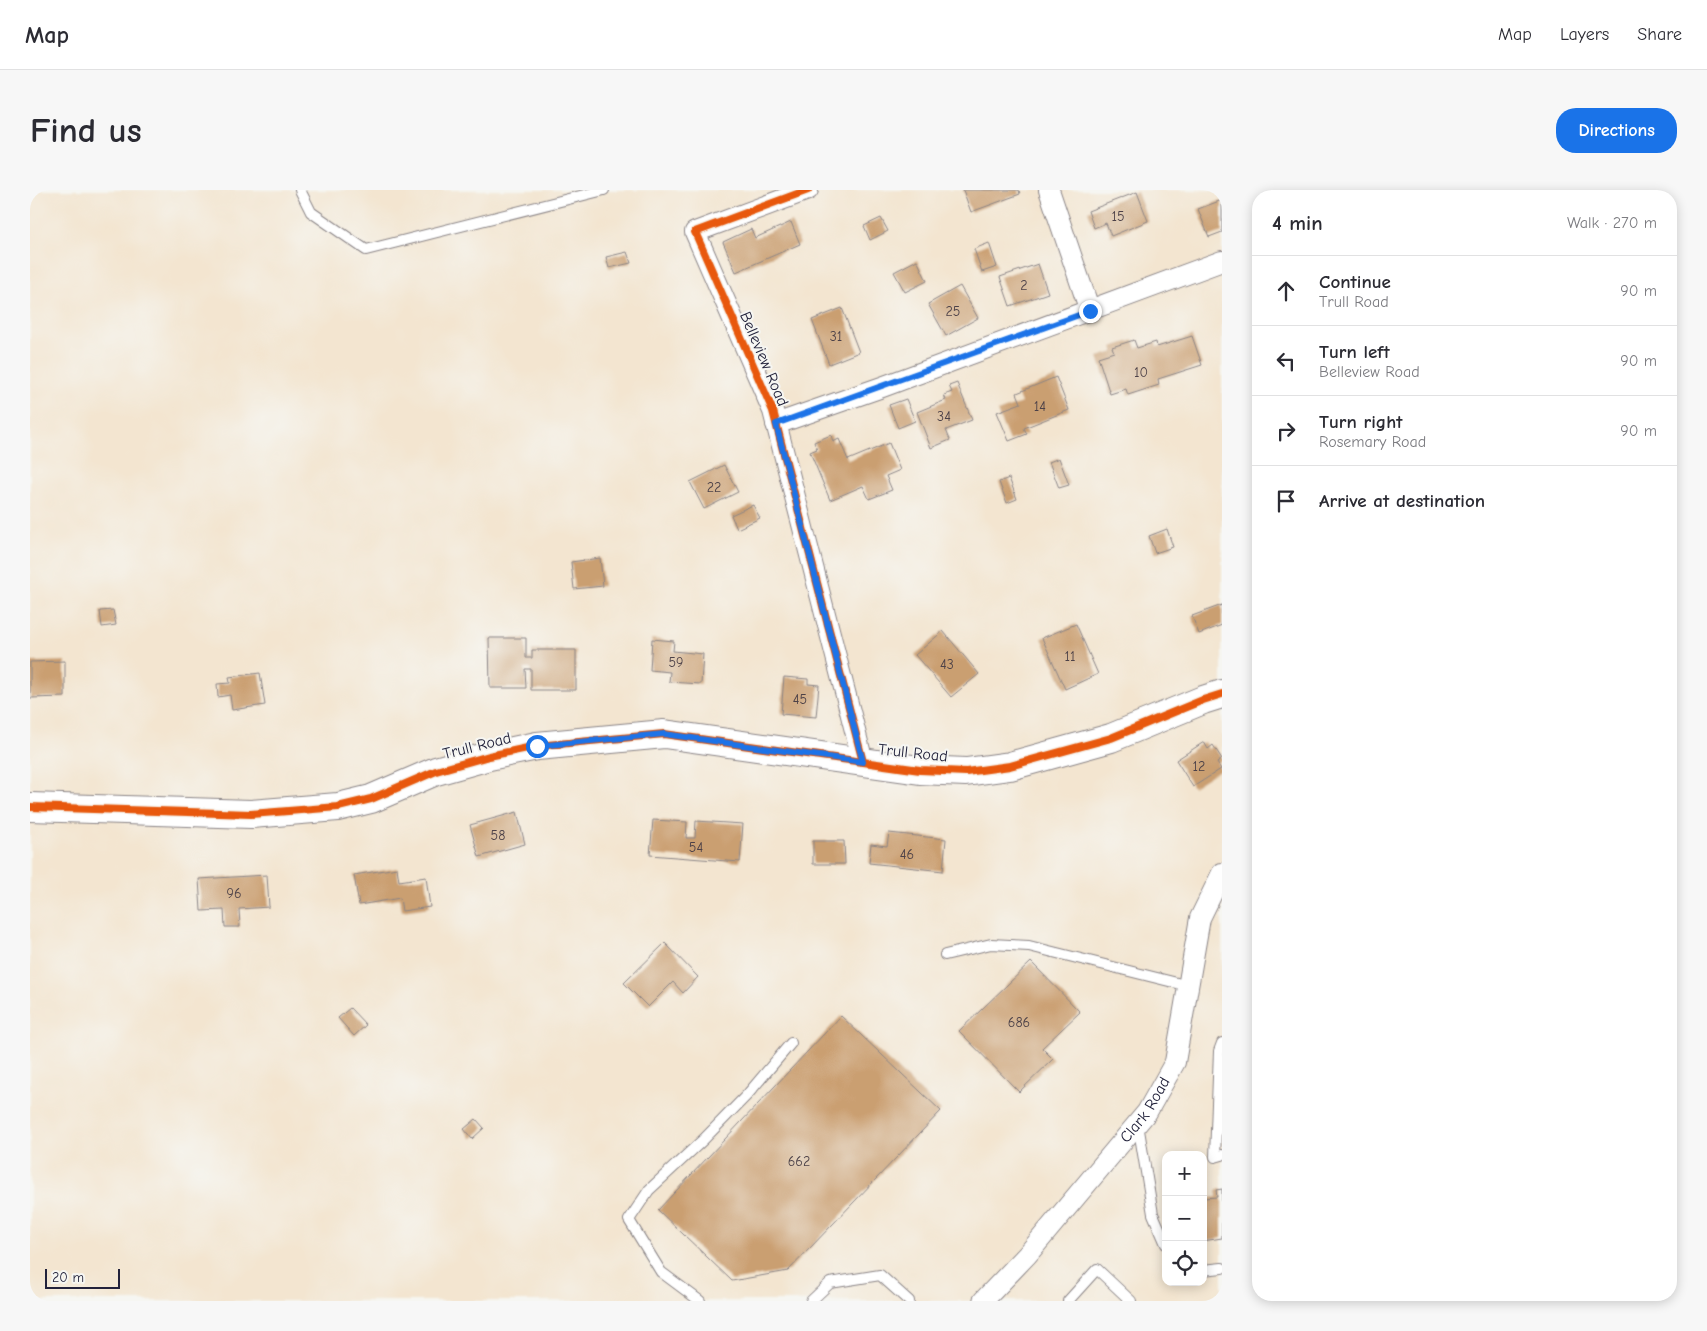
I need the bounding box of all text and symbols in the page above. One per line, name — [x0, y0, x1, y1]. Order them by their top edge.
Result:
text: Map — [25, 21, 69, 49]
text: Map — [1498, 24, 1532, 45]
text: Layers — [1560, 24, 1609, 45]
text: Share — [1637, 24, 1682, 45]
button: Directions — [1556, 108, 1677, 153]
text: Find us — [30, 110, 142, 151]
house number: 15 — [1111, 208, 1125, 225]
text: 4 min — [1272, 211, 1323, 235]
text: Walk · 270 m — [1567, 214, 1657, 232]
text: Continue — [1319, 271, 1391, 293]
house number: 2 — [1020, 277, 1028, 294]
icon: ahead — [1272, 277, 1300, 305]
text: 90 m — [1620, 282, 1657, 300]
text: Trull Road — [1319, 293, 1389, 311]
route end — [1079, 300, 1102, 323]
house number: 25 — [946, 303, 960, 320]
street label: Belleview Road — [736, 309, 792, 409]
house number: 31 — [830, 328, 842, 345]
text: Turn left — [1319, 341, 1390, 363]
icon: left — [1272, 347, 1300, 375]
text: 90 m — [1620, 352, 1657, 370]
text: Belleview Road — [1319, 363, 1420, 381]
house number: 10 — [1134, 364, 1148, 381]
house number: 14 — [1034, 398, 1046, 415]
house number: 34 — [937, 408, 951, 425]
text: Turn right — [1319, 411, 1403, 433]
icon: right — [1272, 417, 1300, 445]
text: 90 m — [1620, 422, 1657, 440]
text: Rosemary Road — [1319, 433, 1426, 451]
house number: 22 — [707, 479, 721, 496]
icon: arrive — [1272, 487, 1300, 515]
text: Arrive at destination — [1319, 490, 1485, 512]
house number: 11 — [1064, 648, 1076, 665]
house number: 59 — [668, 654, 684, 671]
house number: 43 — [940, 656, 954, 673]
house number: 45 — [793, 691, 807, 708]
street label: Trull Road — [441, 729, 513, 763]
route start — [526, 735, 549, 758]
street label: Trull Road — [877, 740, 949, 766]
house number: 12 — [1193, 758, 1205, 775]
house number: 58 — [491, 827, 505, 844]
house number: 54 — [689, 839, 703, 856]
house number: 46 — [900, 846, 914, 863]
house number: 96 — [226, 885, 242, 902]
house number: 686 — [1008, 1014, 1030, 1031]
street label: Clark Road — [1116, 1074, 1174, 1146]
map controls — [1162, 1151, 1207, 1286]
button: + — [1162, 1151, 1207, 1196]
house number: 662 — [788, 1153, 810, 1170]
button: − — [1162, 1196, 1207, 1241]
button: locate — [1162, 1241, 1207, 1286]
scale bar — [45, 1266, 120, 1289]
text: 20 m — [52, 1269, 84, 1286]

